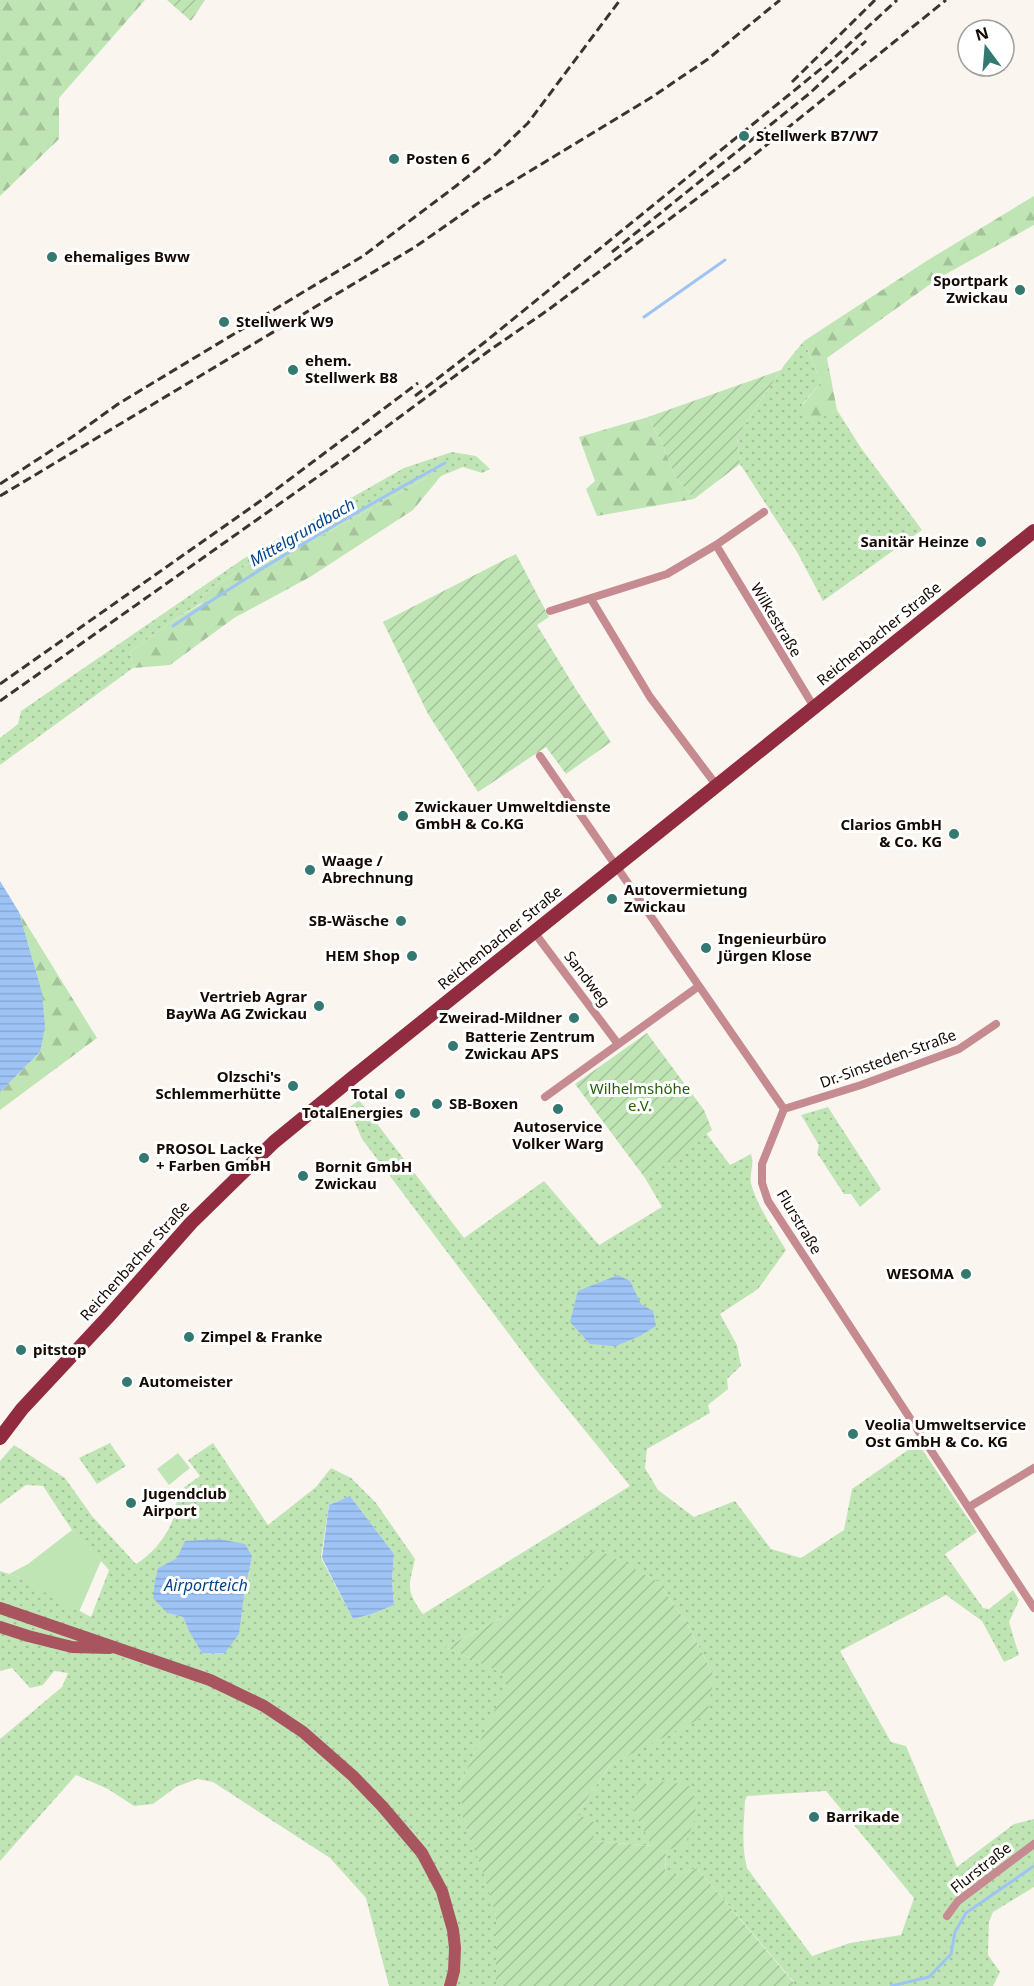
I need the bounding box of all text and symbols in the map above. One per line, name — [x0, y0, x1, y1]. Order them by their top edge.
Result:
north arrow — [956, 18, 1016, 78]
text: N — [973, 21, 991, 46]
place label: Stellwerk B7/W7 — [756, 125, 879, 145]
marker: Stellwerk B7/W7 — [737, 129, 751, 143]
place label: Posten 6 — [406, 148, 470, 168]
marker: Posten 6 — [387, 152, 401, 166]
place label: ehemaliges Bww — [64, 246, 190, 266]
marker: ehemaliges Bww — [45, 250, 59, 264]
place label: Sportpark Zwickau — [933, 270, 1009, 307]
marker: Sportpark Zwickau — [1013, 283, 1027, 297]
place label: Stellwerk W9 — [236, 311, 334, 331]
marker: Stellwerk W9 — [217, 315, 231, 329]
place label: ehem. Stellwerk B8 — [305, 350, 398, 387]
marker: ehem. Stellwerk B8 — [286, 363, 300, 377]
water label: Mittelgrundbach — [245, 493, 359, 571]
place label: Sanitär Heinze — [860, 531, 969, 551]
marker: Sanitär Heinze — [974, 535, 988, 549]
street label: Reichenbacher Straße — [812, 577, 945, 690]
street label: Wilkestraße — [747, 579, 807, 660]
place label: Zwickauer Umweltdienste GmbH & Co.KG — [415, 796, 611, 833]
marker: Zwickauer Umweltdienste GmbH & Co.KG — [396, 809, 410, 823]
place label: Clarios GmbH & Co. KG — [840, 814, 942, 851]
marker: Clarios GmbH & Co. KG — [947, 827, 961, 841]
place label: Waage / Abrechnung — [322, 850, 413, 887]
marker: Waage / Abrechnung — [303, 863, 317, 877]
place label: Autovermietung Zwickau — [624, 879, 748, 916]
street label: Reichenbacher Straße — [433, 881, 566, 994]
marker: Autovermietung Zwickau — [605, 892, 619, 906]
place label: SB-Wäsche — [309, 910, 389, 930]
marker: SB-Wäsche — [394, 914, 408, 928]
place label: Ingenieurbüro Jürgen Klose — [716, 928, 827, 965]
marker: Ingenieurbüro Jürgen Klose — [699, 941, 713, 955]
place label: HEM Shop — [325, 945, 400, 965]
street label: Sandweg — [560, 947, 615, 1010]
marker: HEM Shop — [405, 949, 419, 963]
place label: Vertrieb Agrar BayWa AG Zwickau — [166, 986, 307, 1023]
marker: Vertrieb Agrar BayWa AG Zwickau — [312, 999, 326, 1013]
place label: Zweirad-Mildner — [439, 1007, 562, 1027]
marker: Zweirad-Mildner — [567, 1011, 581, 1025]
street label: Dr.-Sinsteden-Straße — [817, 1024, 959, 1092]
place label: Batterie Zentrum Zwickau APS — [465, 1026, 595, 1063]
marker: Batterie Zentrum Zwickau APS — [446, 1039, 460, 1053]
place label: Olzschi's Schlemmerhütte — [155, 1066, 281, 1103]
park label: Wilhelmshöhe e.V. — [590, 1078, 690, 1115]
marker: Olzschi's Schlemmerhütte — [286, 1079, 300, 1093]
place label: Total — [351, 1083, 388, 1103]
marker: Total — [393, 1087, 407, 1101]
place label: SB-Boxen — [449, 1093, 518, 1113]
marker: SB-Boxen — [430, 1097, 444, 1111]
place label: TotalEnergies — [302, 1102, 403, 1122]
marker: Autoservice Volker Warg — [551, 1102, 565, 1116]
marker: TotalEnergies — [408, 1106, 422, 1120]
place label: Autoservice Volker Warg — [512, 1116, 604, 1153]
place label: PROSOL Lacke + Farben GmbH — [156, 1138, 271, 1175]
marker: PROSOL Lacke + Farben GmbH — [137, 1151, 151, 1165]
place label: Bornit GmbH Zwickau — [315, 1156, 412, 1193]
marker: Bornit GmbH Zwickau — [296, 1169, 310, 1183]
street label: Flurstraße — [773, 1185, 827, 1257]
street label: Reichenbacher Straße — [75, 1196, 193, 1324]
place label: WESOMA — [886, 1263, 955, 1283]
marker: WESOMA — [959, 1267, 973, 1281]
place label: Zimpel & Franke — [201, 1326, 322, 1346]
marker: Zimpel & Franke — [182, 1330, 196, 1344]
place label: pitstop — [33, 1339, 86, 1359]
marker: pitstop — [14, 1343, 28, 1357]
place label: Automeister — [139, 1371, 233, 1391]
marker: Automeister — [120, 1375, 134, 1389]
place label: Veolia Umweltservice Ost GmbH & Co. KG — [865, 1414, 1026, 1451]
marker: Veolia Umweltservice Ost GmbH & Co. KG — [846, 1427, 860, 1441]
place label: Jugendclub Airport — [141, 1483, 227, 1520]
marker: Jugendclub Airport — [124, 1496, 138, 1510]
water label: Airportteich — [163, 1574, 248, 1596]
place label: Barrikade — [826, 1806, 900, 1826]
marker: Barrikade — [807, 1810, 821, 1824]
street label: Flurstraße — [946, 1837, 1015, 1897]

